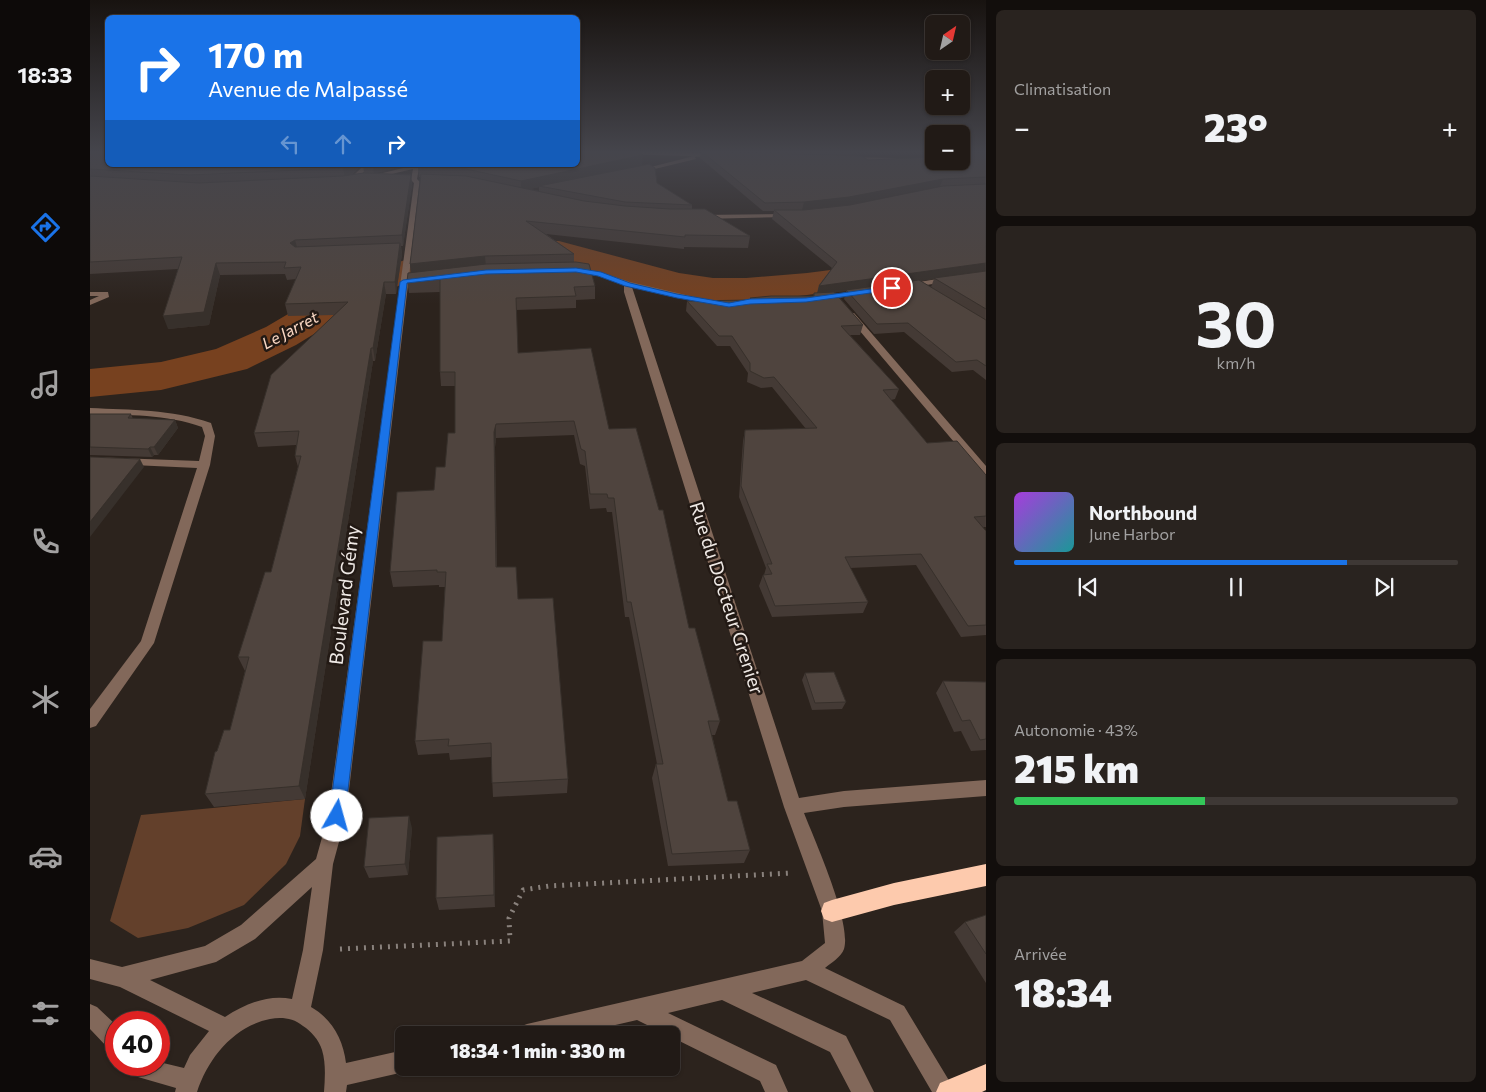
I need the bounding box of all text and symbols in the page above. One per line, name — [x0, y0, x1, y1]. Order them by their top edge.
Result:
north arrow — [925, 15, 970, 60]
map controls — [925, 15, 970, 170]
text: 170 m — [208, 32, 303, 75]
icon: right — [125, 35, 190, 100]
text: 18:33 — [18, 61, 72, 88]
button: + — [925, 70, 970, 115]
text: Avenue de Malpassé — [208, 75, 408, 102]
text: Climatisation — [1014, 79, 1111, 98]
text: 23° — [1204, 103, 1268, 150]
text: − — [1014, 110, 1030, 144]
text: + — [1442, 110, 1458, 144]
button: − — [925, 125, 970, 170]
icon: left — [276, 130, 304, 158]
icon: ahead — [329, 130, 357, 158]
icon: right — [382, 130, 410, 158]
icon: directions — [28, 210, 63, 245]
pin — [871, 267, 913, 309]
icon: arrive — [878, 274, 906, 302]
text: 30 — [1195, 281, 1277, 360]
water label: Le Jarret — [258, 307, 322, 352]
text: km/h — [1217, 353, 1255, 372]
icon: music — [28, 367, 63, 402]
street label: Rue du Docteur Grenier — [685, 499, 770, 697]
text: Northbound — [1089, 501, 1197, 524]
icon: phone — [28, 524, 63, 559]
street label: Boulevard Gémy — [324, 524, 363, 666]
text: June Harbor — [1089, 524, 1175, 543]
icon: previous — [1074, 573, 1102, 601]
icon: pause — [1222, 573, 1250, 601]
icon: next — [1370, 573, 1398, 601]
icon: climate — [28, 682, 63, 717]
text: Autonomie · 43% — [1014, 720, 1138, 739]
text: 215 km — [1014, 744, 1139, 791]
position arrow — [310, 789, 362, 841]
icon: car — [28, 839, 63, 874]
text: Arrivée — [1014, 944, 1067, 963]
text: 18:34 — [1014, 968, 1112, 1015]
icon: filters — [28, 996, 63, 1031]
speed limit sign: 40 — [105, 1011, 170, 1076]
text: 18:34 · 1 min · 330 m — [450, 1039, 625, 1062]

